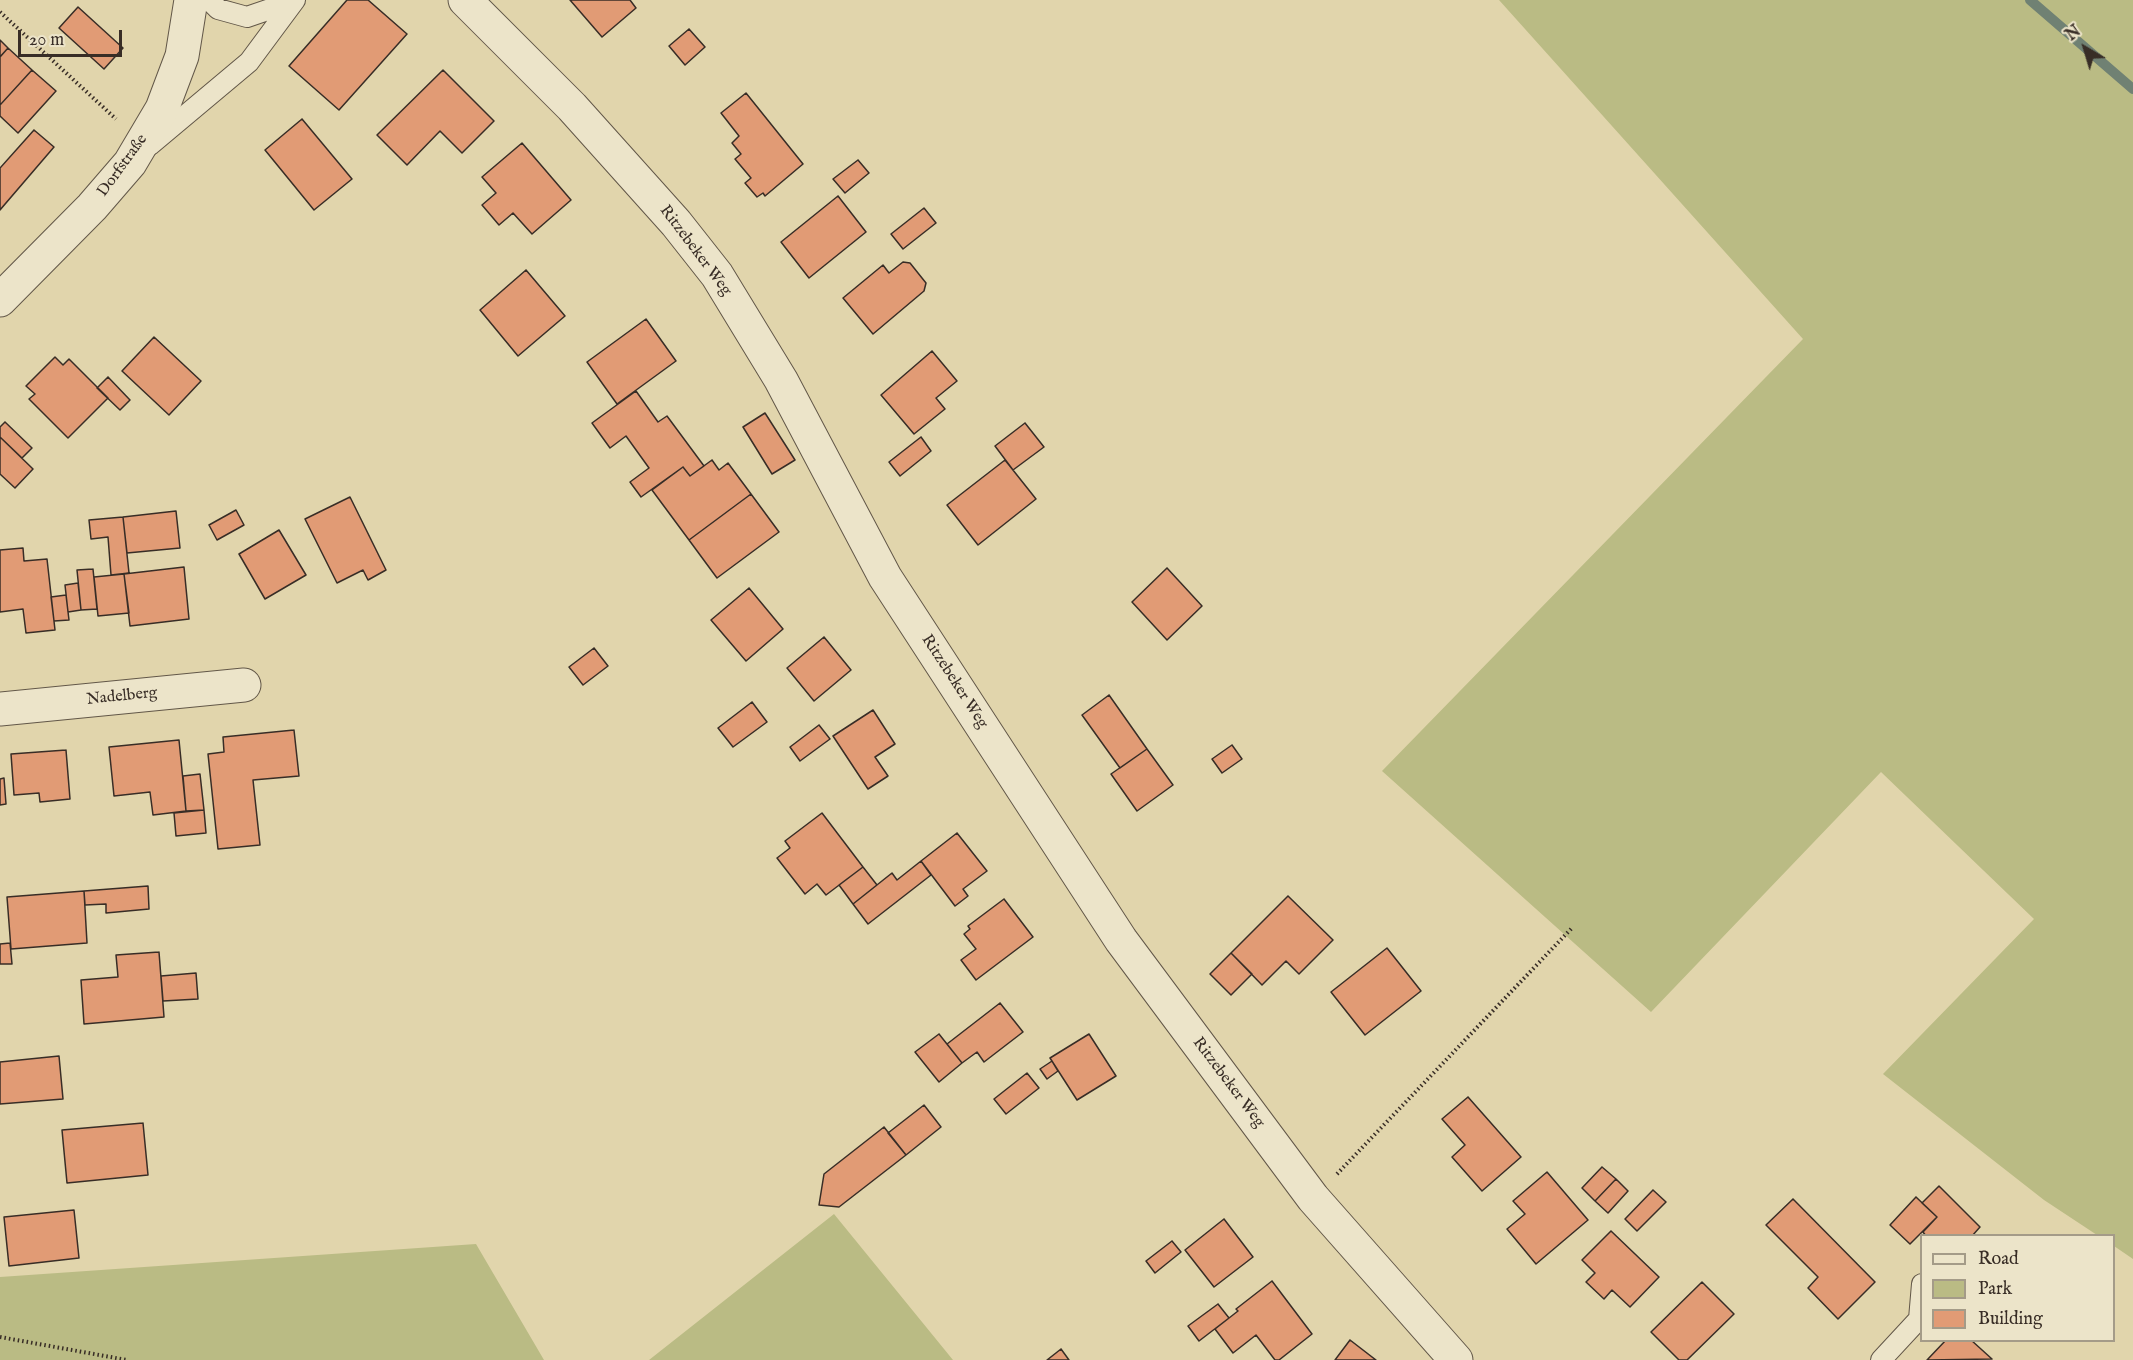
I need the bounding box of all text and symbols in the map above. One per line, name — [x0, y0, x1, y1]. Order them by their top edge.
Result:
scale bar — [21, 18, 124, 56]
north arrow — [2055, 18, 2115, 78]
text: N — [2062, 22, 2086, 46]
text: 20 m — [29, 29, 64, 52]
street label: Dorfstraße — [94, 131, 152, 201]
street label: Ritzebeker Weg — [655, 202, 735, 300]
street label: Ritzebeker Weg — [917, 631, 991, 733]
street label: Nadelberg — [86, 684, 158, 710]
street label: Ritzebeker Weg — [1188, 1034, 1268, 1132]
legend — [1920, 1234, 2115, 1342]
text: Road — [1978, 1248, 2019, 1271]
text: Park — [1978, 1278, 2012, 1301]
text: Building — [1978, 1308, 2043, 1331]

